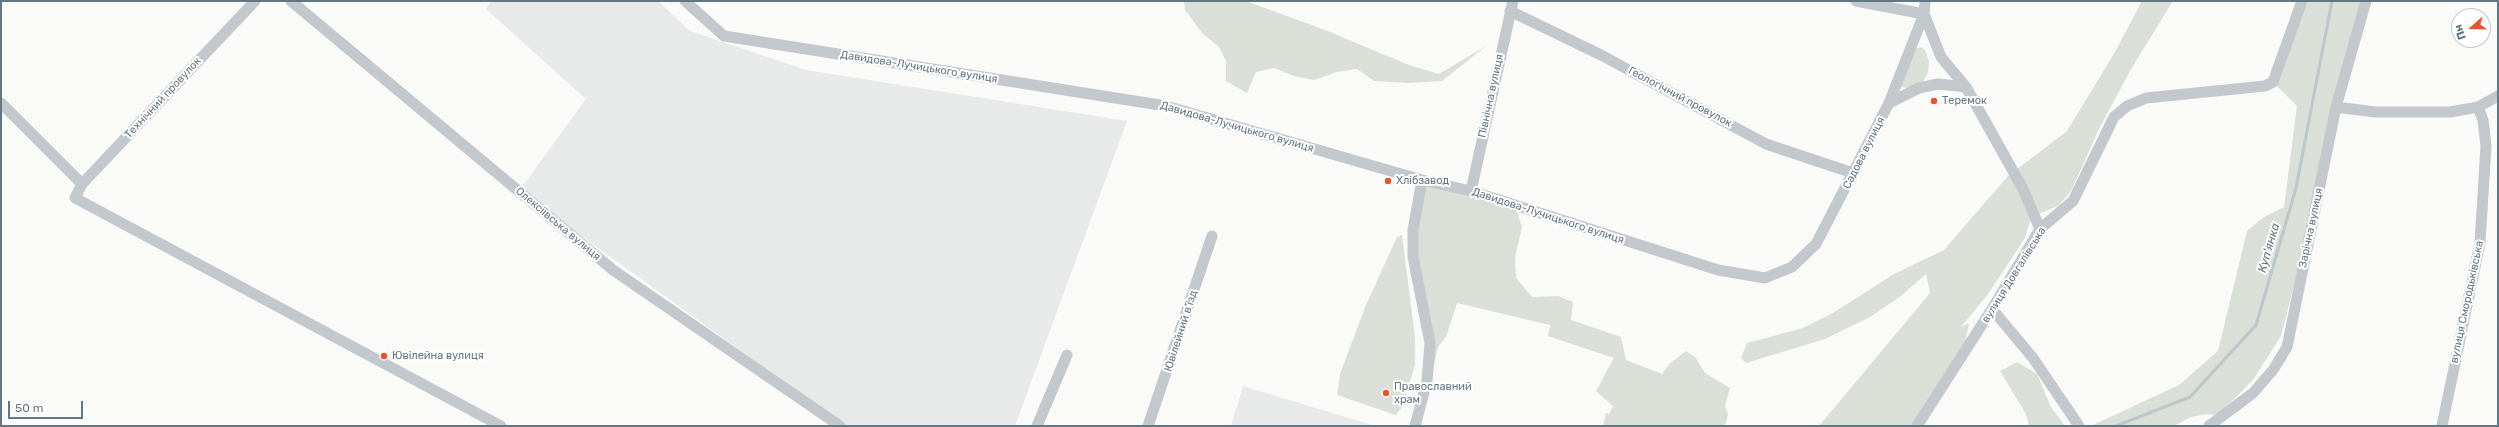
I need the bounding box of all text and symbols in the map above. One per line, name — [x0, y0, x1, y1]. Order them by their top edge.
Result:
north arrow — [2451, 8, 2491, 48]
text: Пн — [2451, 23, 2469, 41]
street label: Давидова-Лучицького вулиця — [839, 48, 999, 86]
street label: Північна вулиця — [1476, 53, 1506, 139]
street label: Технічний провулок — [122, 55, 204, 141]
street label: Геологічний провулок — [1626, 64, 1734, 130]
place label: Теремок — [1942, 94, 1987, 108]
marker: Теремок — [1929, 96, 1939, 106]
street label: Давидова-Лучицького вулиця — [1159, 99, 1315, 155]
street label: Садова вулиця — [1840, 115, 1888, 191]
place label: Хлібзавод — [1396, 174, 1449, 188]
marker: Хлібзавод — [1383, 176, 1393, 186]
street label: Олексіївська вулиця — [513, 185, 603, 263]
street label: Давидова-Лучицького вулиця — [1470, 185, 1626, 247]
street label: Зарічна вулиця — [2296, 187, 2326, 269]
water label: Куп'янка — [2255, 222, 2283, 274]
street label: вулиця Довгалівська — [1979, 225, 2049, 325]
street label: вулиця Смородьківська — [2448, 240, 2486, 364]
street label: Ювілейний в'їзд — [1162, 289, 1200, 373]
place label: Ювілейна вулиця — [392, 349, 484, 363]
marker: Ювілейна вулиця — [379, 351, 389, 361]
place label: Православний храм — [1394, 380, 1472, 406]
marker: Православний храм — [1381, 388, 1391, 398]
scale bar — [10, 393, 85, 419]
text: 50 m — [15, 401, 43, 415]

